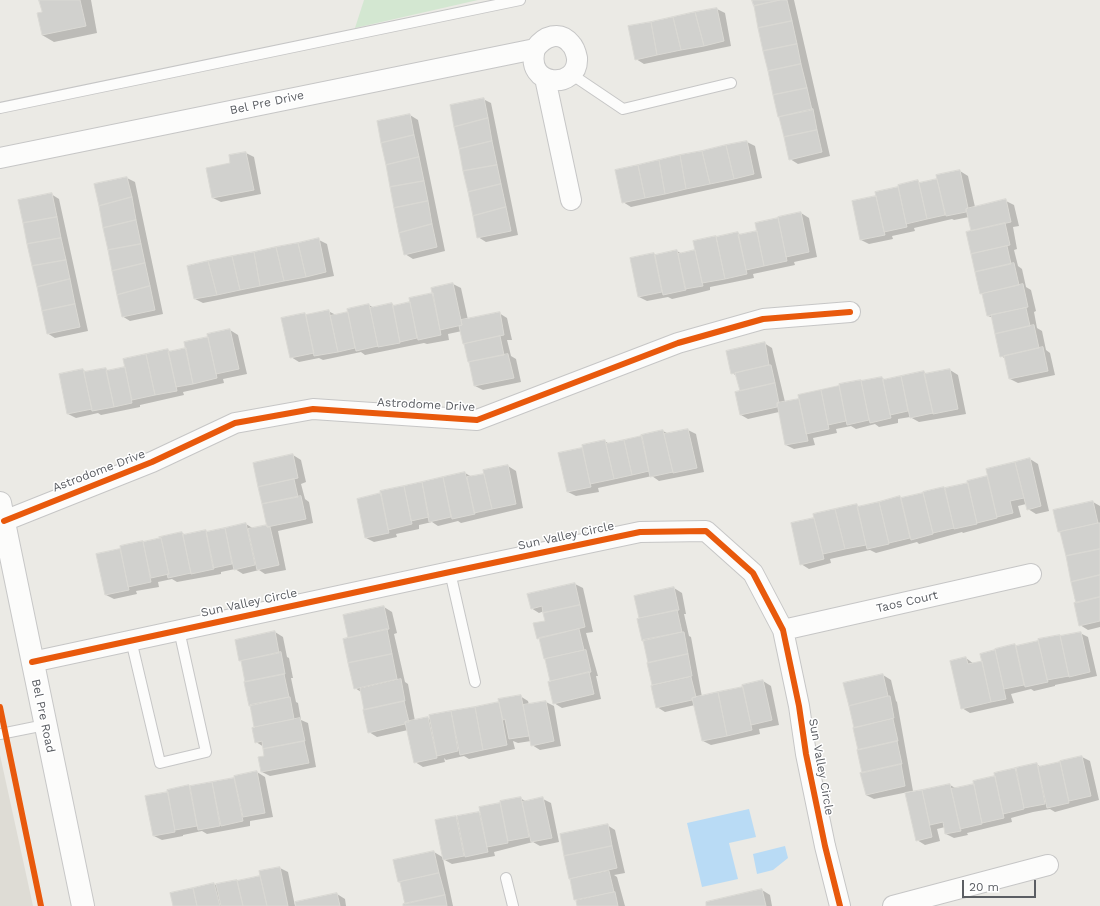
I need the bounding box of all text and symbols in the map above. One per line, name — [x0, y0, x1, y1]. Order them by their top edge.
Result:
street label: Bel Pre Drive — [229, 88, 305, 118]
street label: Astrodome Drive — [377, 395, 475, 415]
street label: Astrodome Drive — [51, 447, 147, 495]
street label: Sun Valley Circle — [517, 519, 615, 553]
street label: Sun Valley Circle — [200, 586, 298, 620]
street label: Taos Court — [875, 588, 939, 616]
street label: Bel Pre Road — [28, 678, 58, 754]
street label: Sun Valley Circle — [805, 717, 837, 817]
scale bar — [964, 872, 1038, 898]
text: 20 m — [969, 880, 999, 894]

